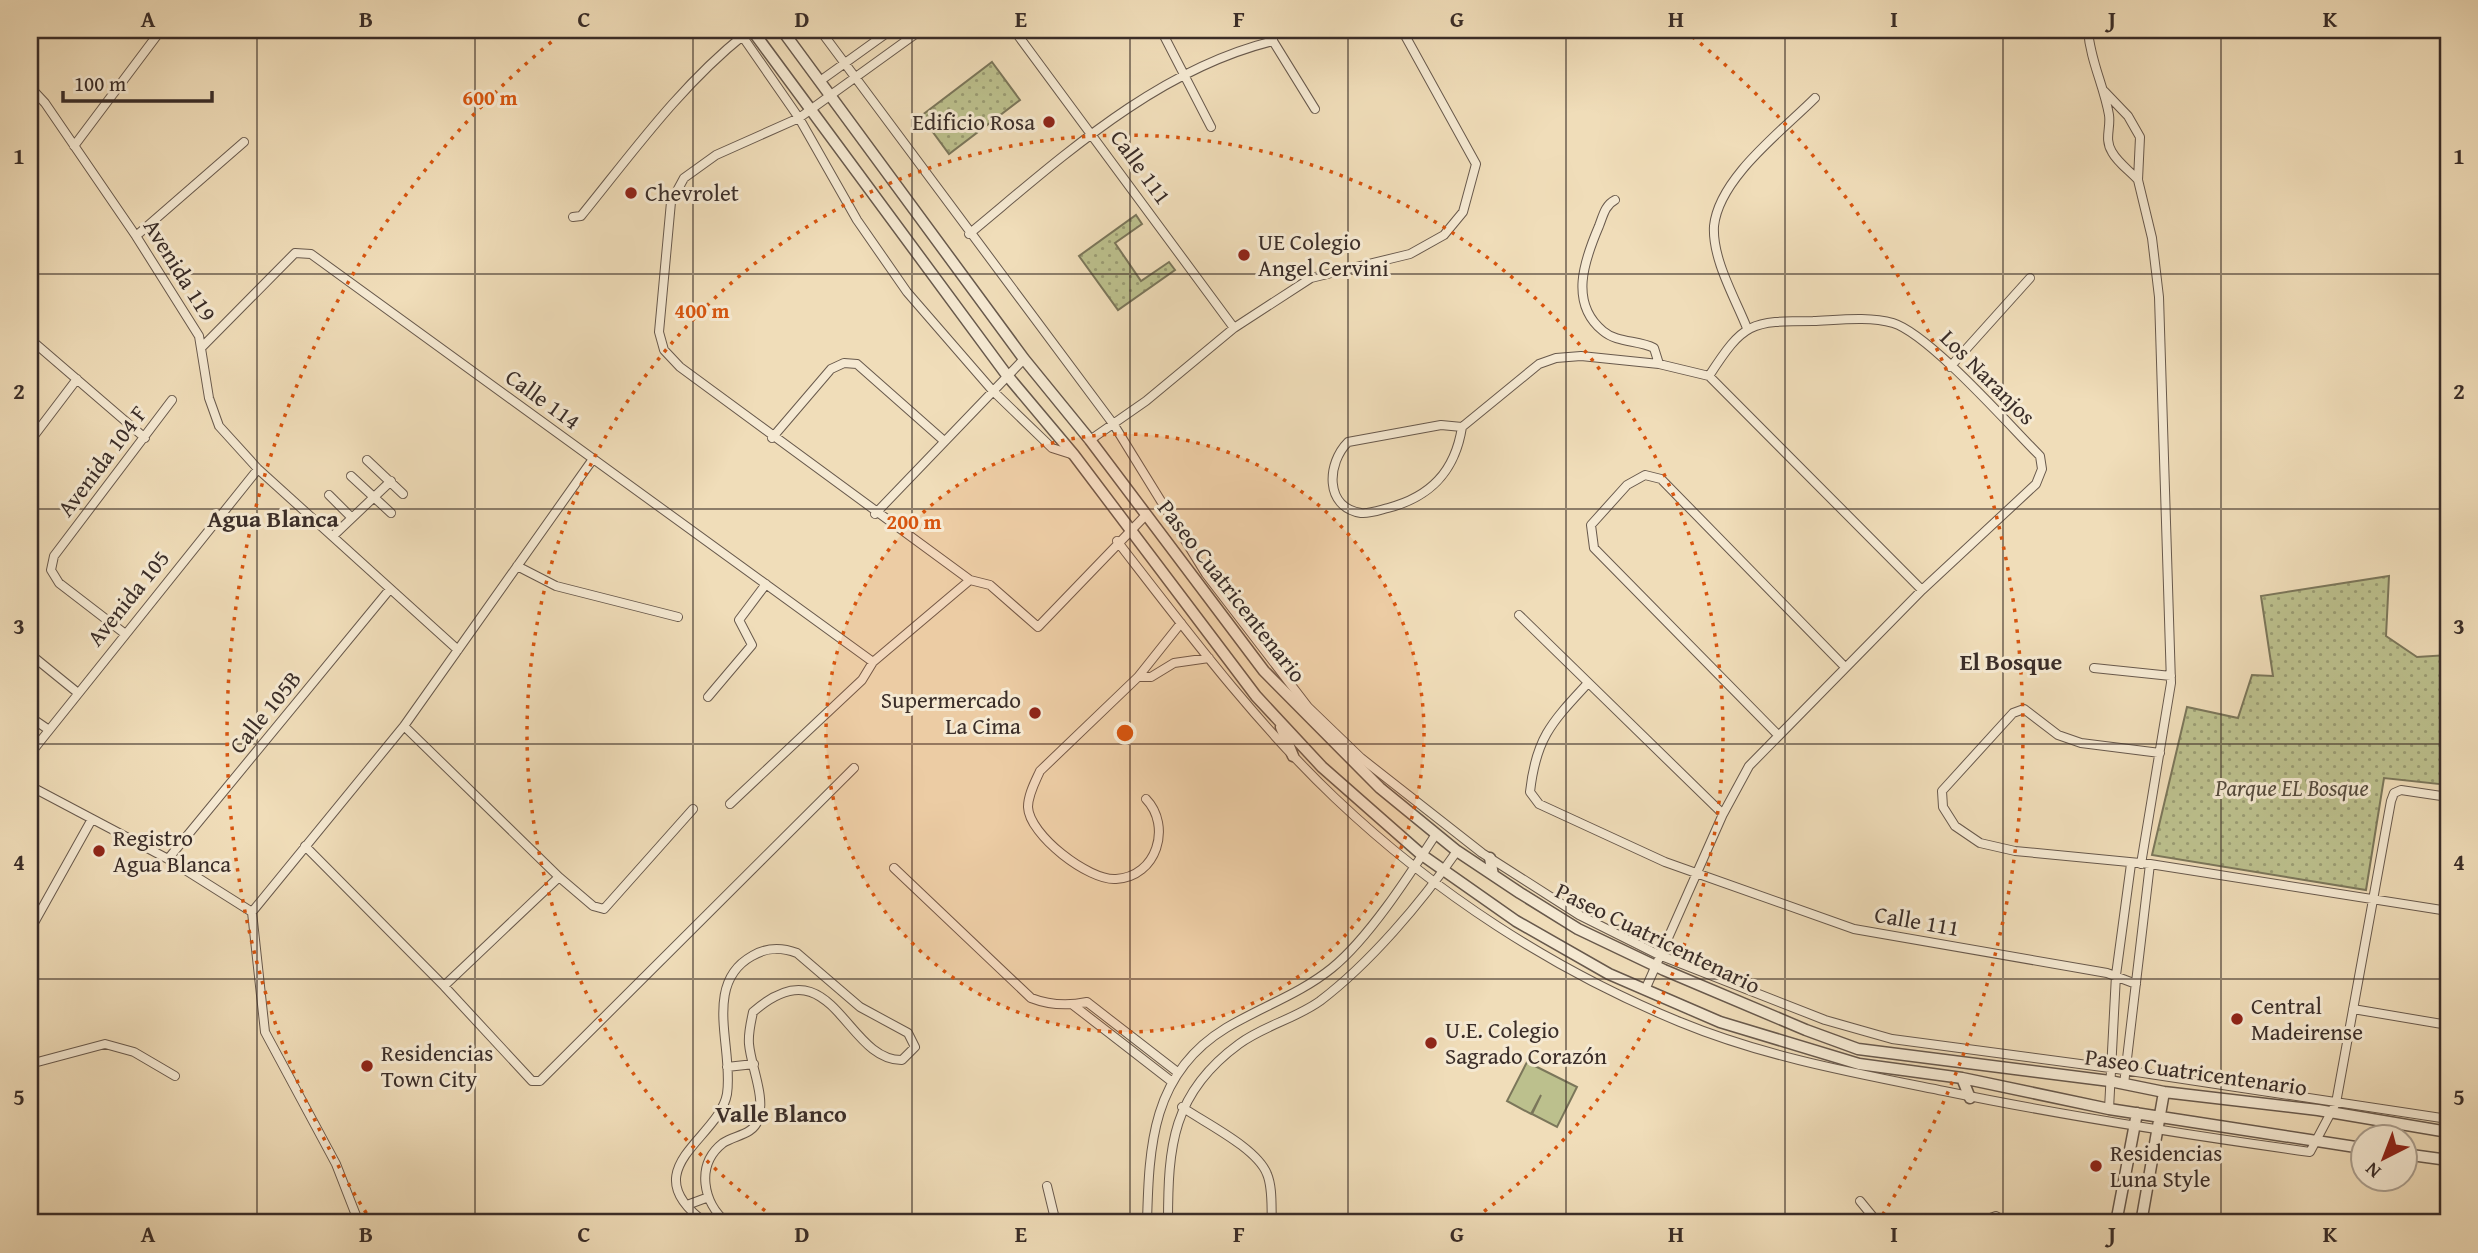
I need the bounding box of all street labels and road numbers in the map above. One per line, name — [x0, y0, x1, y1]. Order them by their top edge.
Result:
street label: Calle 111 — [1103, 122, 1180, 211]
street label: Avenida 119 — [136, 212, 225, 327]
street label: Los Naranjos — [1933, 321, 2044, 432]
street label: Calle 114 — [499, 360, 588, 437]
street label: Avenida 104 F — [49, 398, 154, 523]
street label: Paseo Cuatricentenario — [1150, 492, 1314, 689]
street label: Avenida 105 — [78, 542, 177, 653]
street label: Calle 105B — [221, 663, 308, 760]
street label: Paseo Cuatricentenario — [1550, 874, 1766, 1002]
street label: Calle 111 — [1872, 897, 1962, 944]
street label: Paseo Cuatricentenario — [2083, 1040, 2309, 1103]

